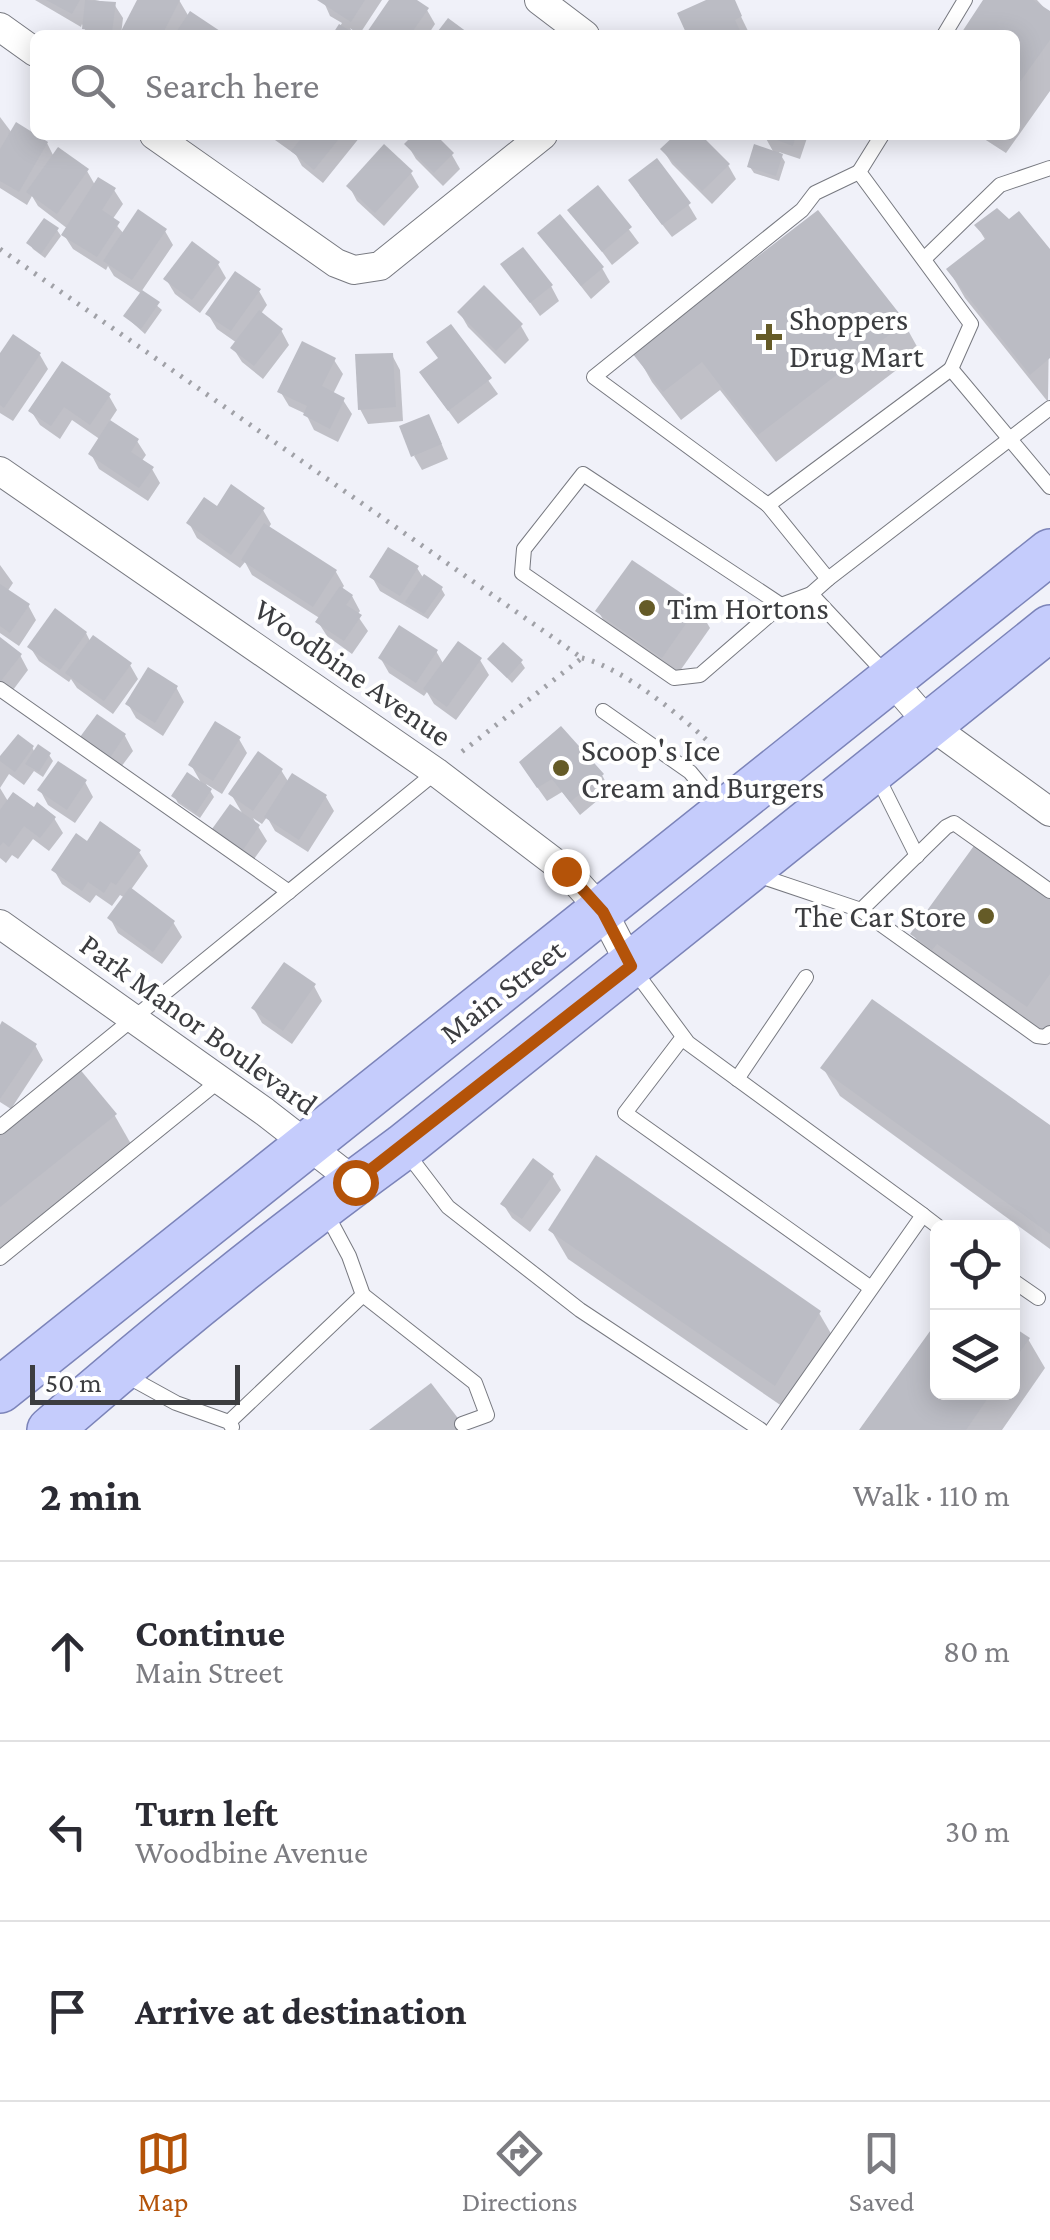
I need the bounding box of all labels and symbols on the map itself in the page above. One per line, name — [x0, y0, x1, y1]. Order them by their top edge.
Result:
place label: Shoppers Drug Mart — [789, 301, 924, 374]
marker: Shoppers Drug Mart — [758, 326, 780, 348]
street label: Woodbine Avenue — [247, 590, 459, 754]
place label: Tim Hortons — [667, 590, 829, 626]
marker: Tim Hortons — [636, 597, 658, 619]
place label: Scoop's Ice Cream and Burgers — [581, 732, 824, 805]
marker: Scoop's Ice Cream and Burgers — [550, 757, 572, 779]
route end — [544, 849, 590, 895]
place label: The Car Store — [794, 898, 966, 934]
marker: The Car Store — [975, 905, 997, 927]
street label: Park Manor Boulevard — [73, 926, 325, 1122]
street label: Main Street — [433, 931, 572, 1051]
route start — [333, 1160, 379, 1206]
scale bar — [30, 1360, 240, 1404]

